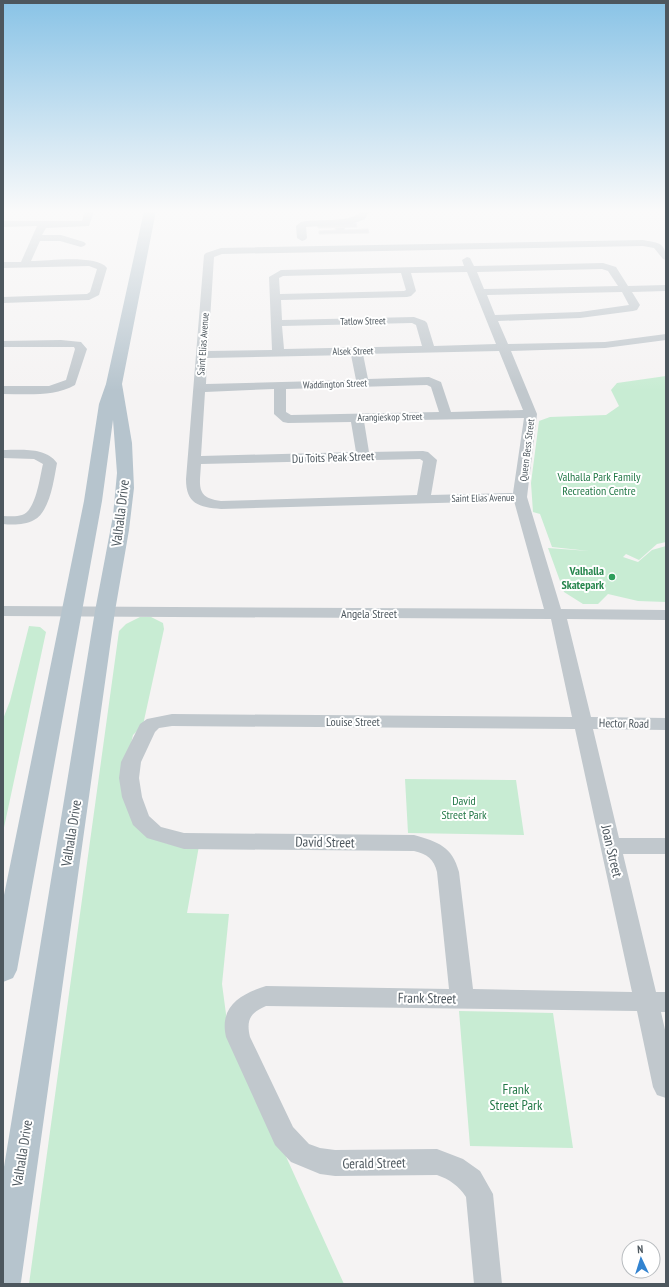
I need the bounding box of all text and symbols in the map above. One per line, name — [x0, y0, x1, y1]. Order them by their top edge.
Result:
street label: Saint Elias Avenue — [194, 312, 212, 376]
street label: Tatlow Street — [340, 314, 386, 328]
street label: Alsek Street — [332, 344, 374, 358]
street label: Waddington Street — [303, 376, 368, 392]
street label: Arangieskop Street — [357, 410, 423, 424]
street label: Queen Bess Street — [517, 418, 537, 482]
street label: Du Toits Peak Street — [292, 448, 375, 466]
park label: Valhalla Park Family Recreation Centre — [556, 469, 641, 498]
street label: Valhalla Drive — [107, 478, 133, 548]
street label: Saint Elias Avenue — [451, 491, 515, 505]
place label: Valhalla Skatepark — [561, 563, 604, 592]
marker: Valhalla Skatepark — [607, 572, 617, 582]
street label: Angela Street — [341, 606, 398, 621]
street label: Louise Street — [326, 714, 381, 729]
street label: Hector Road — [599, 715, 649, 731]
park label: David Street Park — [441, 793, 487, 822]
street label: Valhalla Drive — [57, 798, 85, 869]
street label: Joan Street — [597, 822, 627, 879]
street label: David Street — [295, 832, 355, 852]
street label: Frank Street — [398, 988, 456, 1008]
park label: Frank Street Park — [490, 1080, 543, 1114]
street label: Valhalla Drive — [8, 1118, 36, 1189]
street label: Gerald Street — [342, 1153, 406, 1173]
north arrow — [621, 1239, 661, 1279]
text: N — [637, 1242, 644, 1256]

